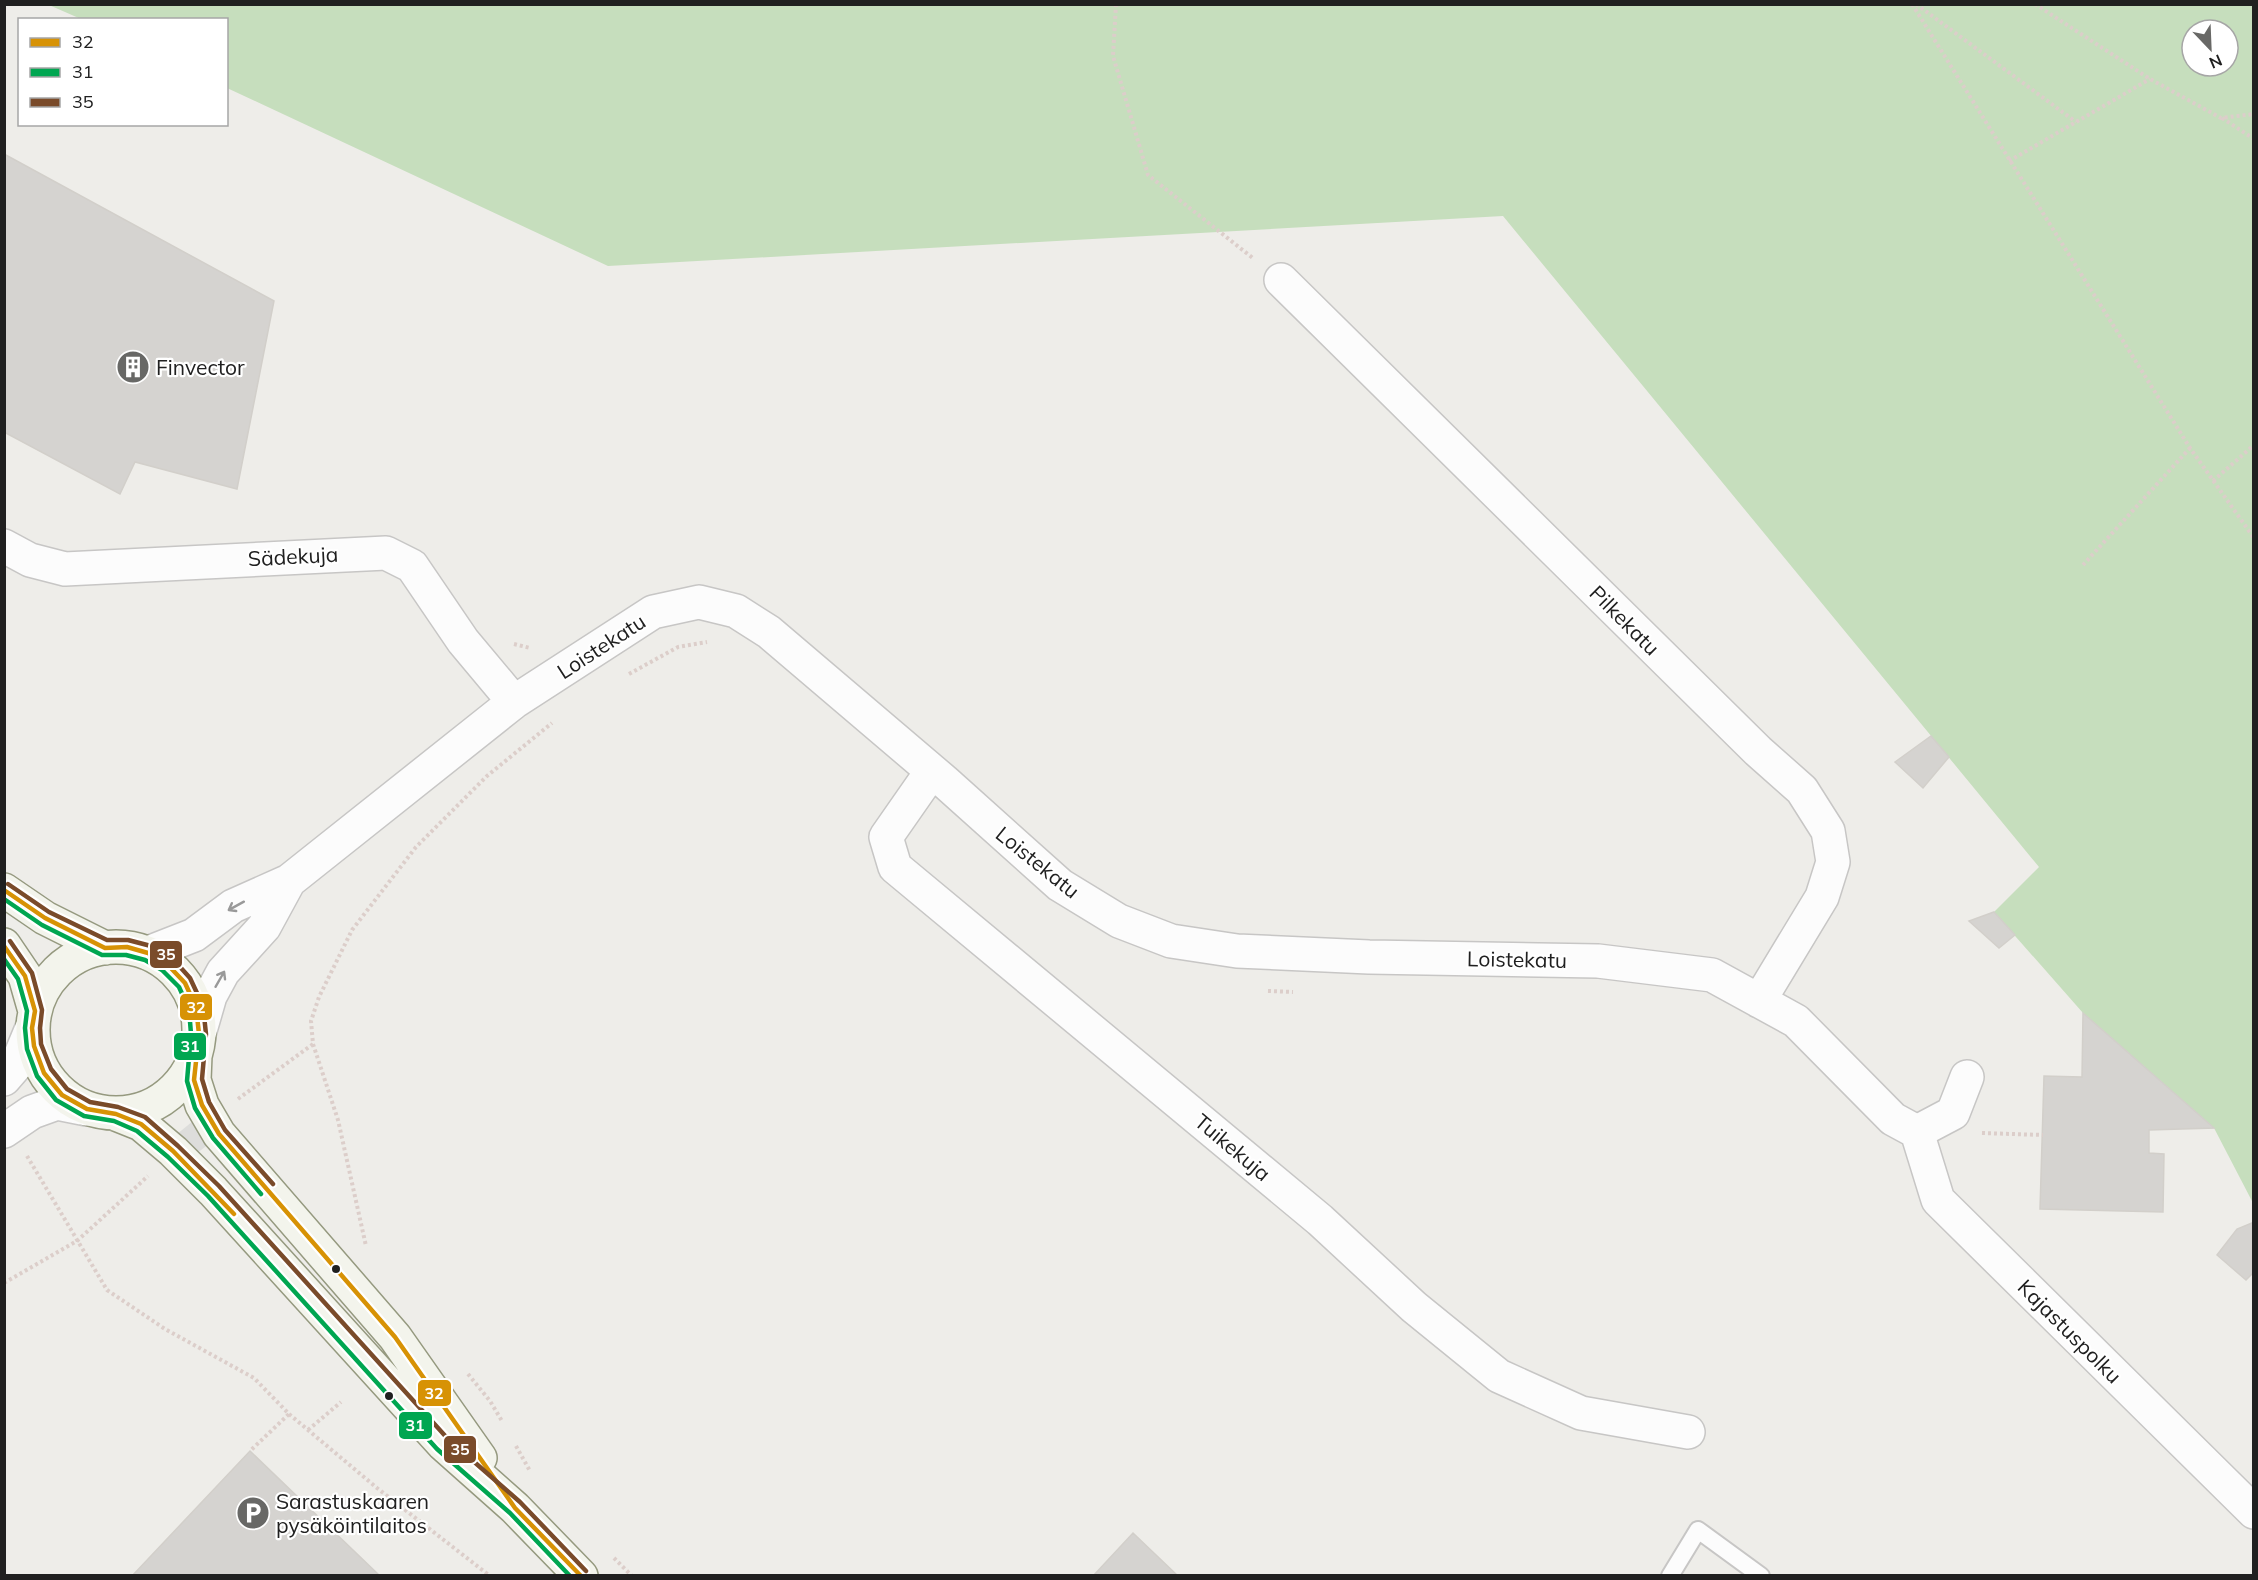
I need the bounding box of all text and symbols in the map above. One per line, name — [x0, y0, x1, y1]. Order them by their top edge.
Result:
legend — [18, 18, 228, 126]
north arrow — [2180, 18, 2240, 78]
text: 32 — [72, 30, 94, 53]
text: N — [2206, 50, 2225, 73]
text: 31 — [72, 60, 94, 83]
text: 35 — [72, 90, 94, 113]
building icon: Finvector — [115, 349, 151, 385]
place label: Finvector — [156, 354, 245, 380]
street label: Sädekuja — [247, 541, 339, 571]
street label: Pilkekatu — [1585, 580, 1665, 660]
street label: Loistekatu — [552, 608, 650, 684]
street label: Loistekatu — [991, 820, 1085, 904]
one-way arrow — [228, 901, 246, 912]
line badge: 35 — [149, 940, 183, 969]
text: 35 — [156, 944, 176, 964]
street label: Loistekatu — [1467, 945, 1567, 973]
one-way arrow — [214, 971, 226, 988]
line badge: 32 — [179, 993, 213, 1021]
text: 32 — [186, 997, 206, 1017]
line badge: 31 — [173, 1032, 207, 1061]
text: 31 — [180, 1036, 200, 1056]
street label: Tuikekuja — [1190, 1108, 1276, 1186]
unlabelled marker — [330, 1263, 342, 1275]
street label: Kajastuspolku — [2013, 1274, 2127, 1388]
line badge: 32 — [417, 1379, 452, 1407]
text: 32 — [424, 1383, 444, 1403]
unlabelled marker — [383, 1390, 395, 1402]
line badge: 31 — [398, 1411, 433, 1440]
text: 31 — [405, 1415, 425, 1435]
line badge: 35 — [443, 1435, 477, 1464]
text: 35 — [450, 1439, 470, 1459]
place label: Sarastuskaaren pysäköintilaitos — [276, 1488, 429, 1538]
parking icon: Sarastuskaaren pysäköintilaitos — [235, 1495, 271, 1531]

